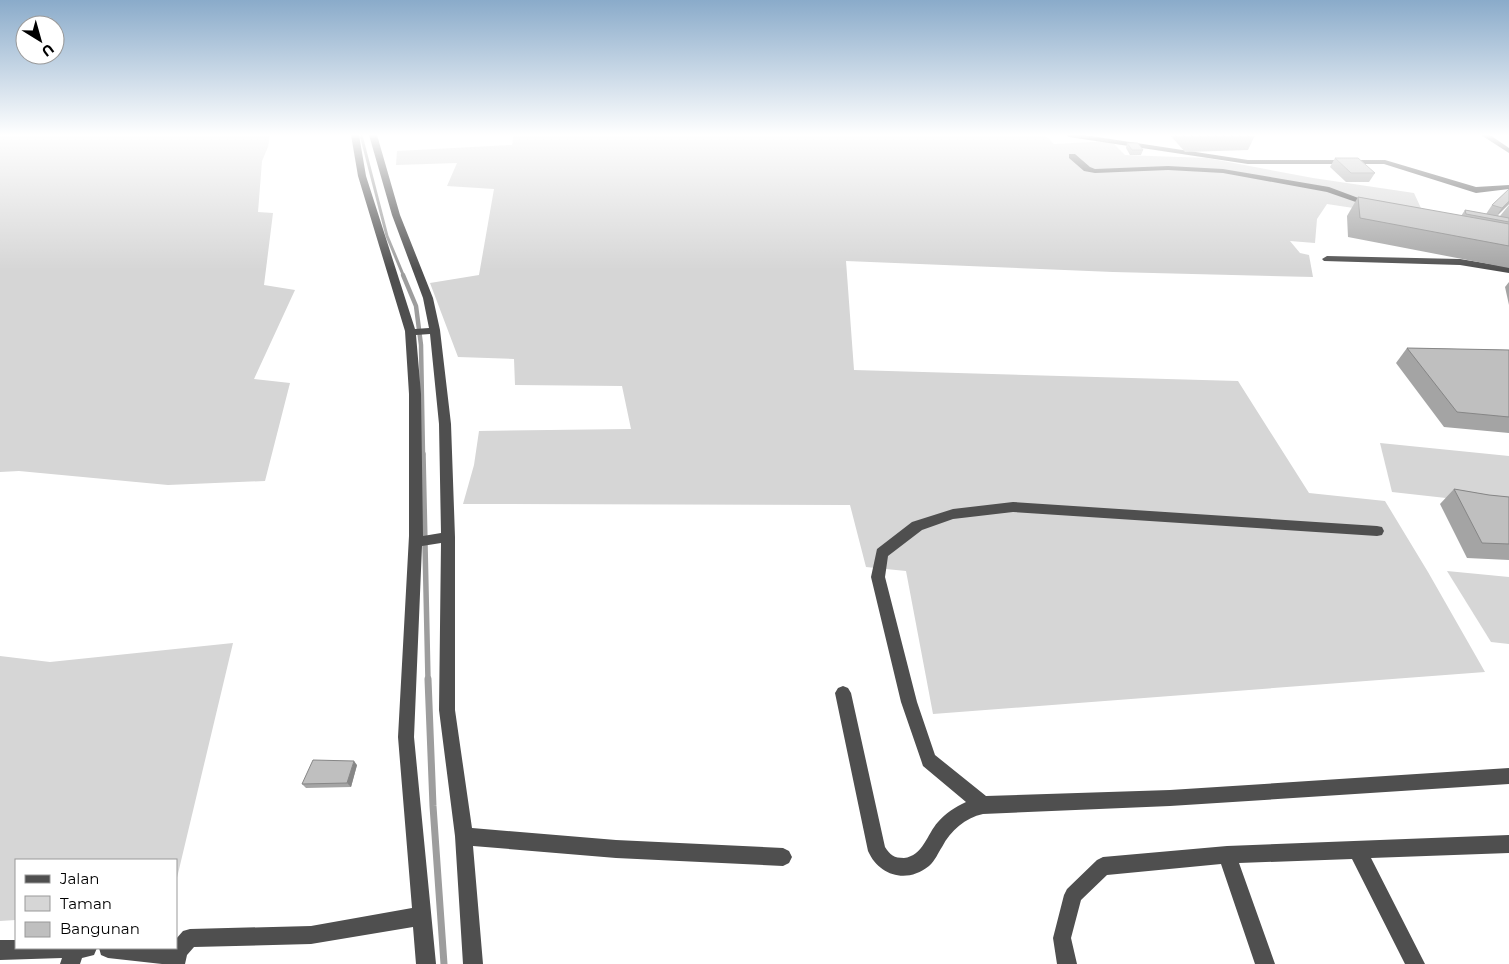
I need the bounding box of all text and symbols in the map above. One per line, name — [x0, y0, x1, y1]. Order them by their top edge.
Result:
north arrow — [15, 15, 65, 65]
text: U — [38, 40, 58, 61]
legend — [15, 859, 178, 949]
text: Jalan — [59, 869, 99, 888]
text: Taman — [60, 894, 112, 913]
text: Bangunan — [60, 919, 140, 938]

